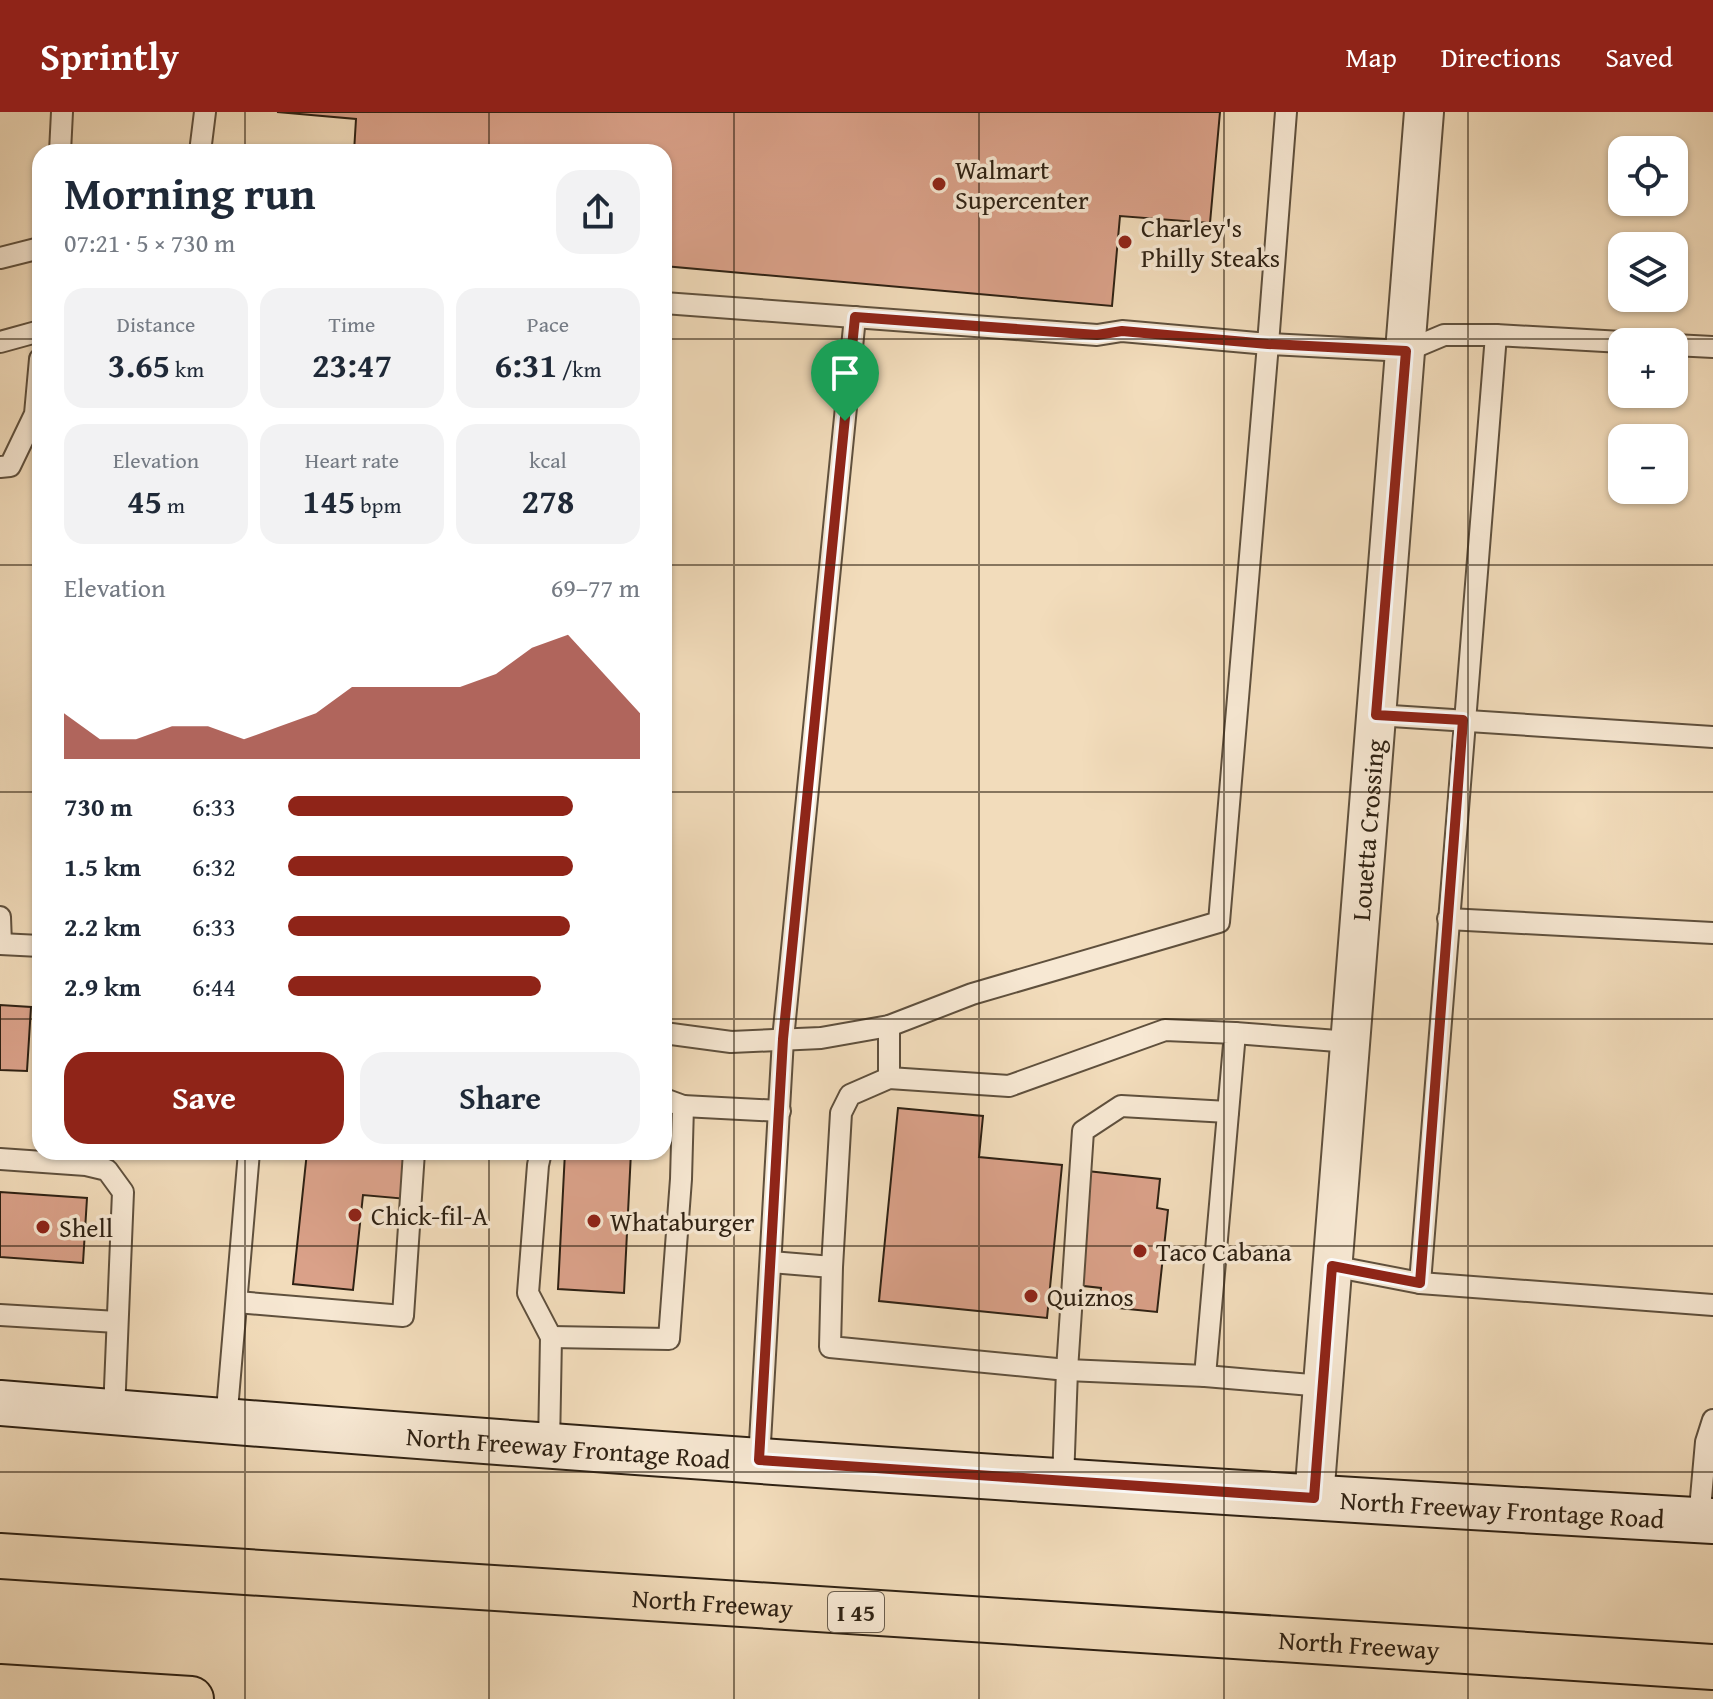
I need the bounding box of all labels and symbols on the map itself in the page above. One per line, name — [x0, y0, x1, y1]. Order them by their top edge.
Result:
place label: Walmart Supercenter — [955, 150, 1089, 219]
marker: Walmart Supercenter — [930, 175, 948, 193]
place label: Charley's Philly Steaks — [1141, 208, 1280, 277]
marker: Charley's Philly Steaks — [1116, 233, 1134, 251]
pin — [811, 339, 879, 421]
street label: Louetta Crossing — [1340, 738, 1394, 922]
place label: Chick-fil-A — [371, 1196, 488, 1235]
place label: Whataburger — [610, 1202, 755, 1241]
marker: Chick-fil-A — [346, 1206, 364, 1224]
place label: Shell — [59, 1208, 113, 1247]
marker: Whataburger — [585, 1212, 603, 1230]
marker: Shell — [34, 1218, 52, 1236]
place label: Taco Cabana — [1156, 1232, 1292, 1271]
marker: Taco Cabana — [1131, 1242, 1149, 1260]
place label: Quiznos — [1047, 1277, 1134, 1316]
marker: Quiznos — [1022, 1287, 1040, 1305]
street label: North Freeway Frontage Road — [405, 1416, 732, 1478]
street label: North Freeway Frontage Road — [1339, 1480, 1666, 1538]
street label: North Freeway — [631, 1577, 794, 1627]
road number: I 45 — [828, 1592, 884, 1632]
street label: North Freeway — [1277, 1619, 1441, 1669]

